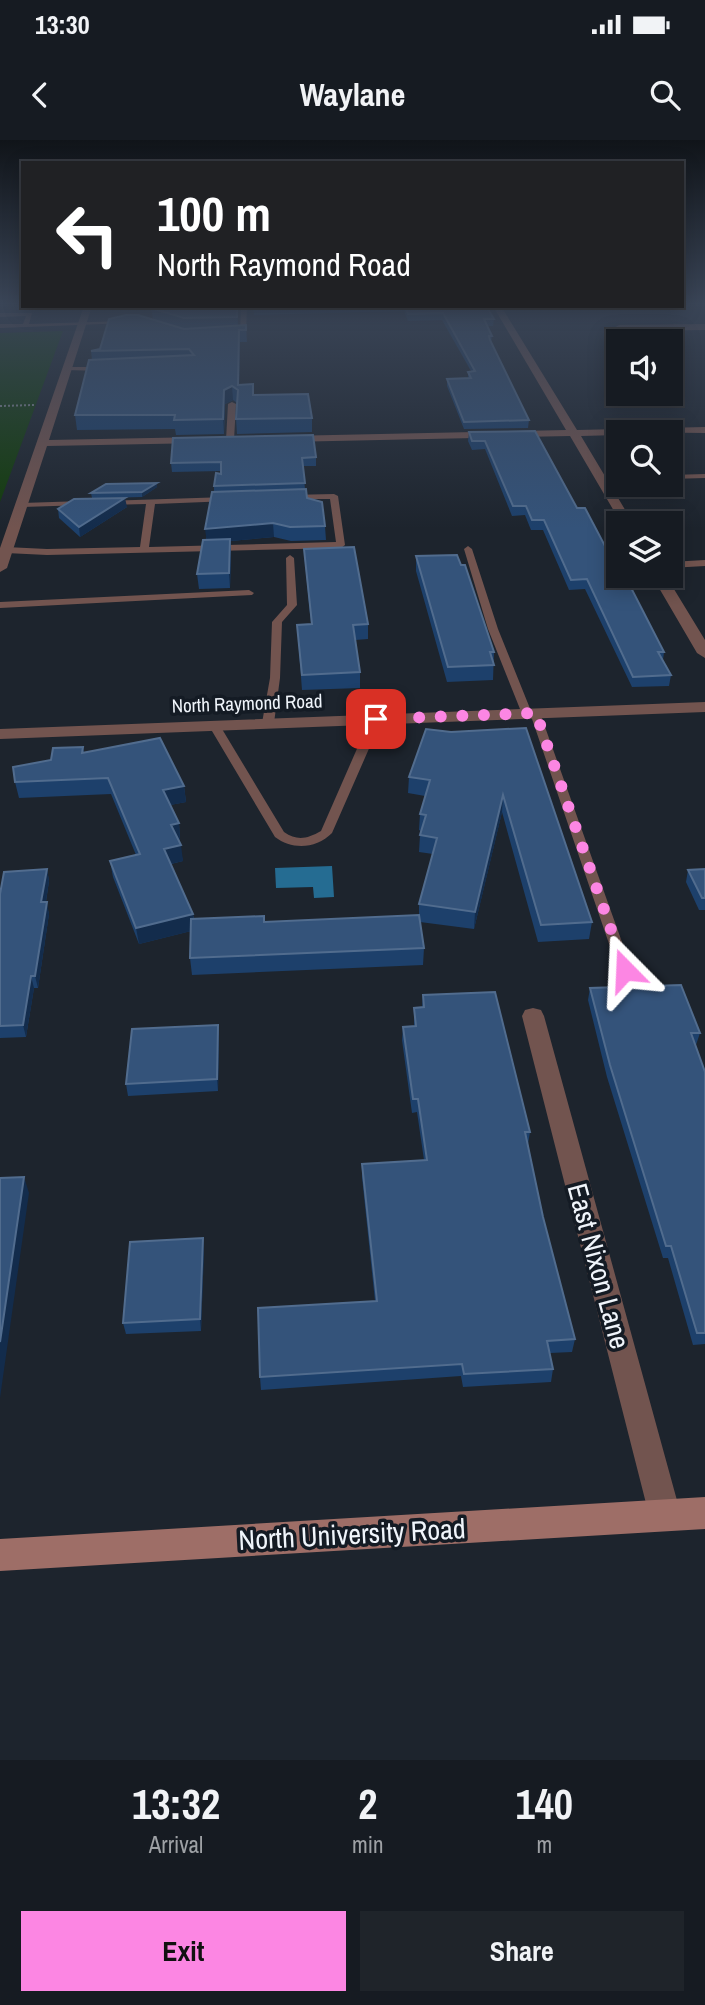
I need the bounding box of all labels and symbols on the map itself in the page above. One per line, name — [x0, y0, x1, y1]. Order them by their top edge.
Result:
street label: North Raymond Road — [171, 687, 323, 719]
pin — [346, 689, 406, 749]
position arrow — [588, 933, 662, 1007]
street label: East Nixon Lane — [559, 1179, 639, 1353]
street label: North University Road — [238, 1509, 466, 1559]

